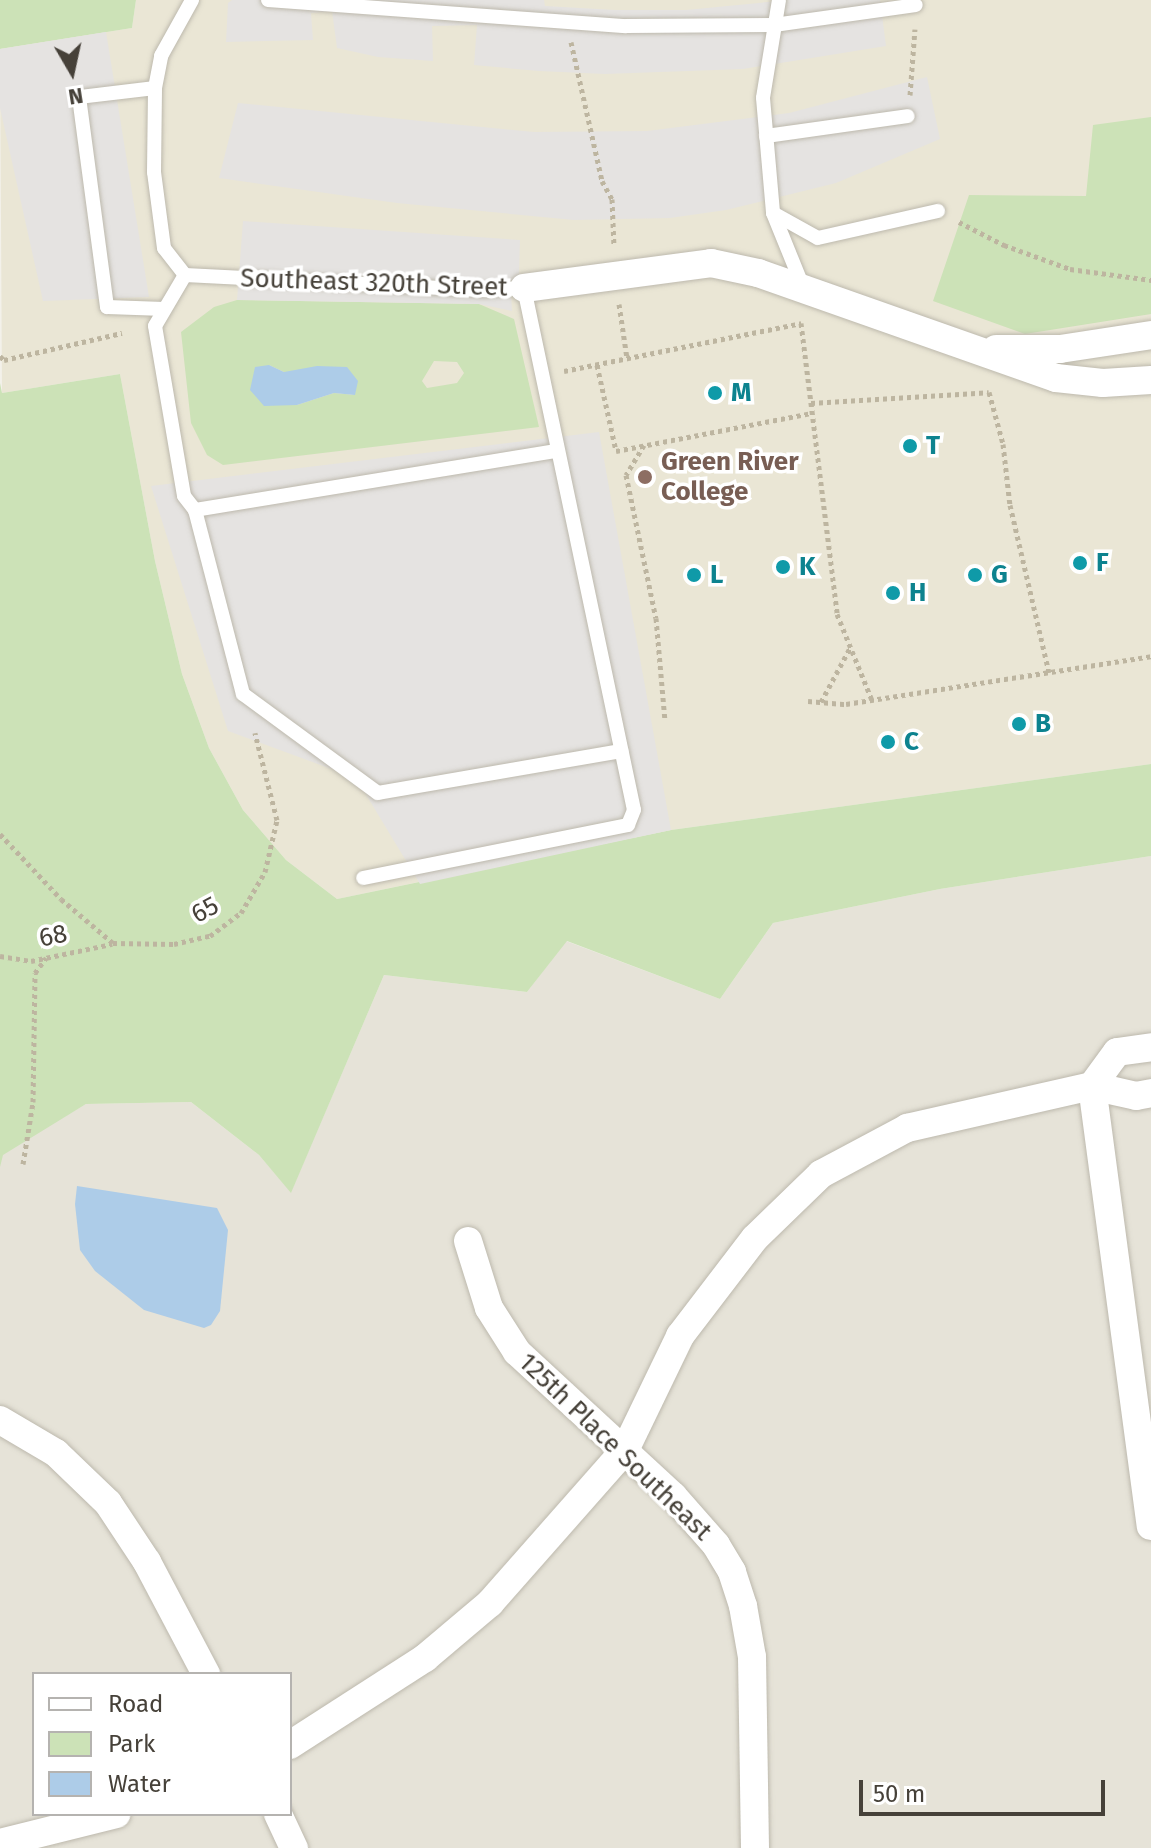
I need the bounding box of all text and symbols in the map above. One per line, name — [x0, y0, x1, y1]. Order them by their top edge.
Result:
north arrow — [32, 32, 112, 112]
text: N — [67, 82, 85, 111]
street label: Southeast 320th Street — [240, 263, 508, 303]
place label: M — [731, 377, 751, 409]
marker: M — [706, 384, 724, 402]
place label: T — [926, 430, 940, 462]
marker: T — [901, 437, 919, 455]
place label: Green River College — [661, 446, 799, 508]
marker: Green River College — [636, 468, 654, 486]
place label: F — [1096, 547, 1109, 579]
place label: K — [799, 551, 815, 583]
marker: F — [1071, 554, 1089, 572]
marker: K — [774, 558, 792, 576]
place label: L — [710, 559, 723, 591]
place label: G — [991, 559, 1008, 591]
marker: L — [685, 566, 703, 584]
marker: G — [966, 566, 984, 584]
place label: H — [909, 577, 926, 609]
marker: H — [884, 584, 902, 602]
place label: B — [1035, 708, 1051, 740]
marker: B — [1010, 715, 1028, 733]
place label: C — [904, 726, 919, 758]
marker: C — [879, 733, 897, 751]
street label: 65 — [186, 890, 224, 930]
street label: 68 — [36, 918, 70, 954]
street label: 125th Place Southeast — [512, 1347, 718, 1547]
legend — [32, 1672, 292, 1816]
text: Road — [108, 1690, 163, 1718]
text: Park — [108, 1730, 155, 1758]
scale bar — [863, 1764, 1109, 1814]
text: Water — [108, 1770, 171, 1798]
text: 50 m — [873, 1780, 925, 1808]

